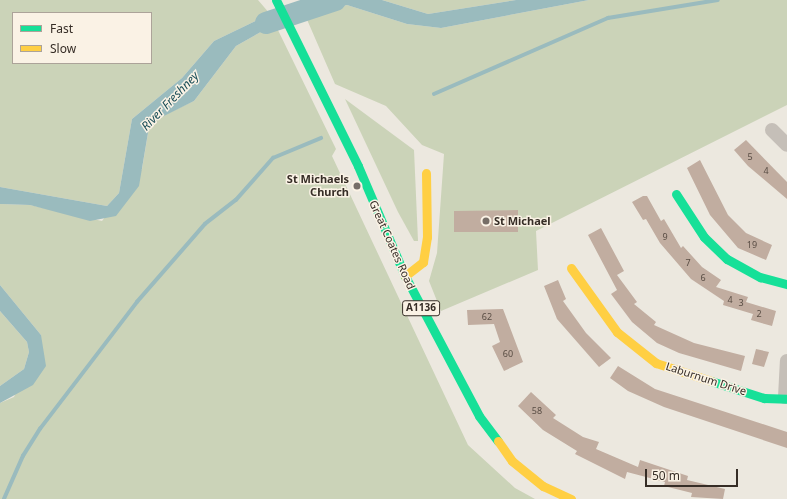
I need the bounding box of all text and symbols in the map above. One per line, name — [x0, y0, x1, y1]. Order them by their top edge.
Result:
legend — [12, 12, 152, 64]
text: Fast — [50, 20, 73, 37]
text: Slow — [50, 40, 76, 57]
water label: River Freshney — [138, 69, 202, 133]
house number: 5 — [747, 152, 753, 162]
house number: 4 — [763, 166, 769, 176]
place label: St Michaels Church — [287, 173, 349, 199]
marker: St Michaels Church — [352, 181, 362, 191]
street label: Great Coates Road — [366, 198, 418, 292]
place label: St Michael — [494, 214, 551, 228]
marker: St Michael — [481, 216, 491, 226]
house number: 9 — [662, 232, 668, 242]
house number: 19 — [747, 240, 757, 250]
house number: 7 — [685, 258, 691, 268]
house number: 6 — [700, 273, 706, 283]
house number: 4 — [727, 295, 733, 305]
house number: 3 — [738, 298, 744, 308]
road number: A1136 — [402, 300, 440, 316]
house number: 2 — [756, 309, 762, 319]
house number: 62 — [482, 312, 492, 322]
house number: 60 — [503, 349, 513, 359]
street label: Laburnum Drive — [664, 360, 748, 398]
house number: 58 — [532, 406, 542, 416]
scale bar — [647, 461, 740, 487]
text: 50 m — [652, 467, 680, 484]

